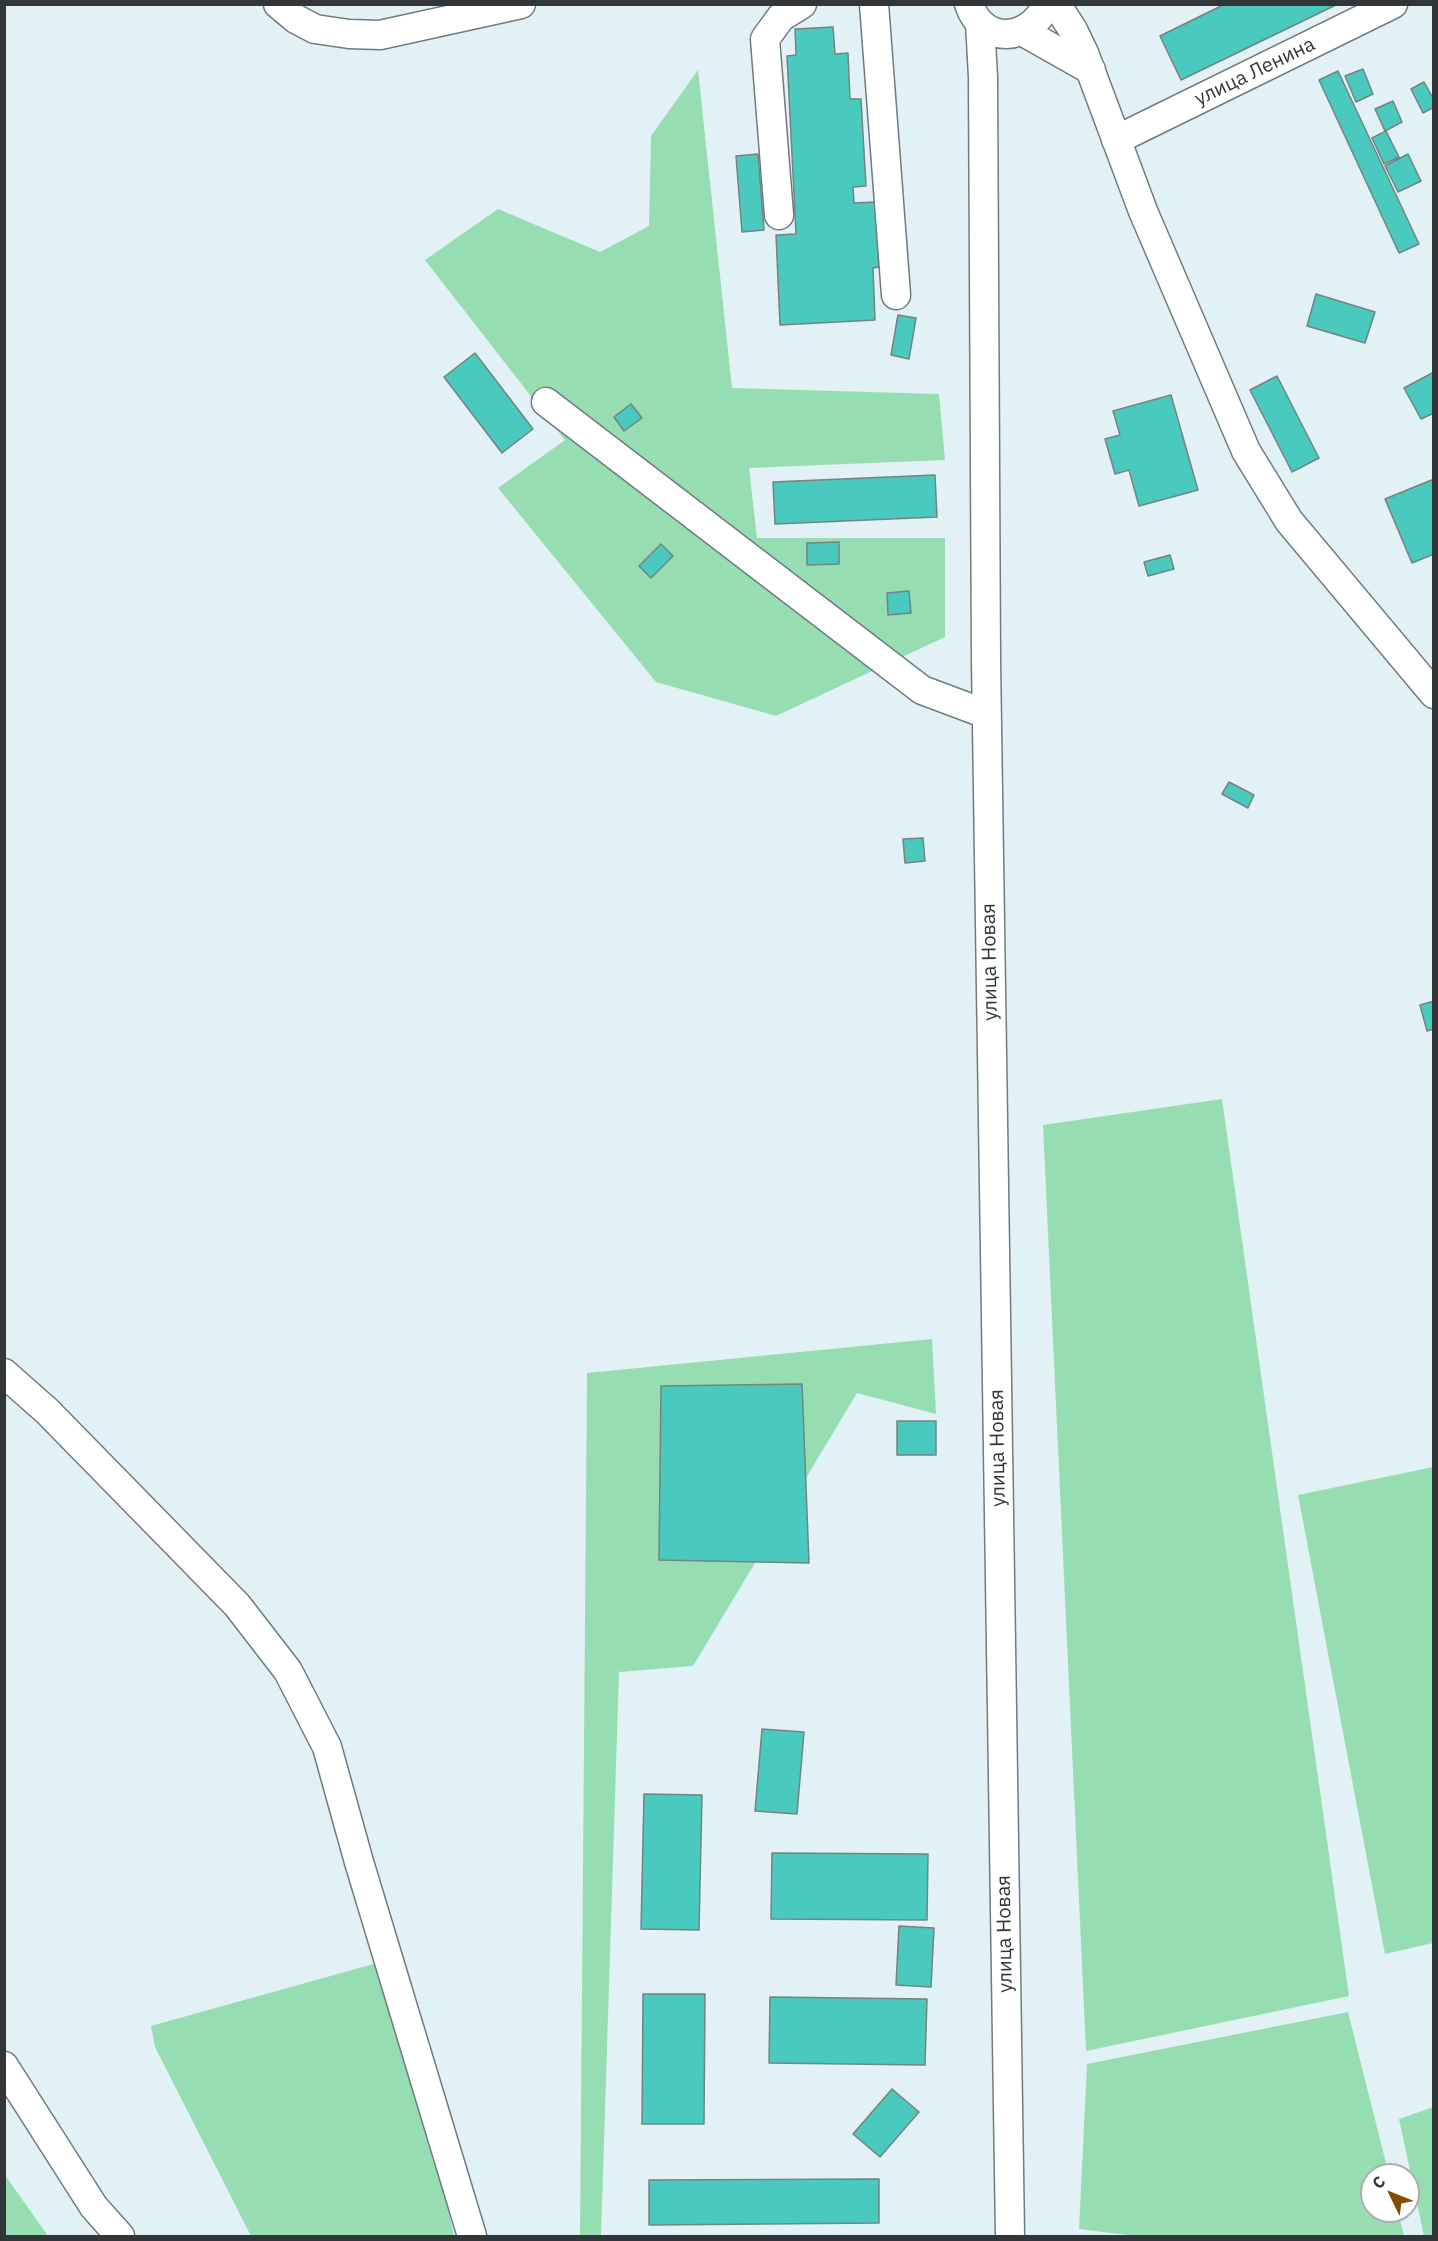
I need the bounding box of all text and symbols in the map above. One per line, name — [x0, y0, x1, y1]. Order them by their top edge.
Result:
street label: улица Ленина — [1191, 33, 1319, 111]
street label: улица Новая — [977, 903, 1003, 1021]
street label: улица Новая — [985, 1389, 1011, 1507]
street label: улица Новая — [992, 1875, 1018, 1993]
north arrow — [1360, 2163, 1420, 2223]
text: С — [1367, 2171, 1389, 2193]

